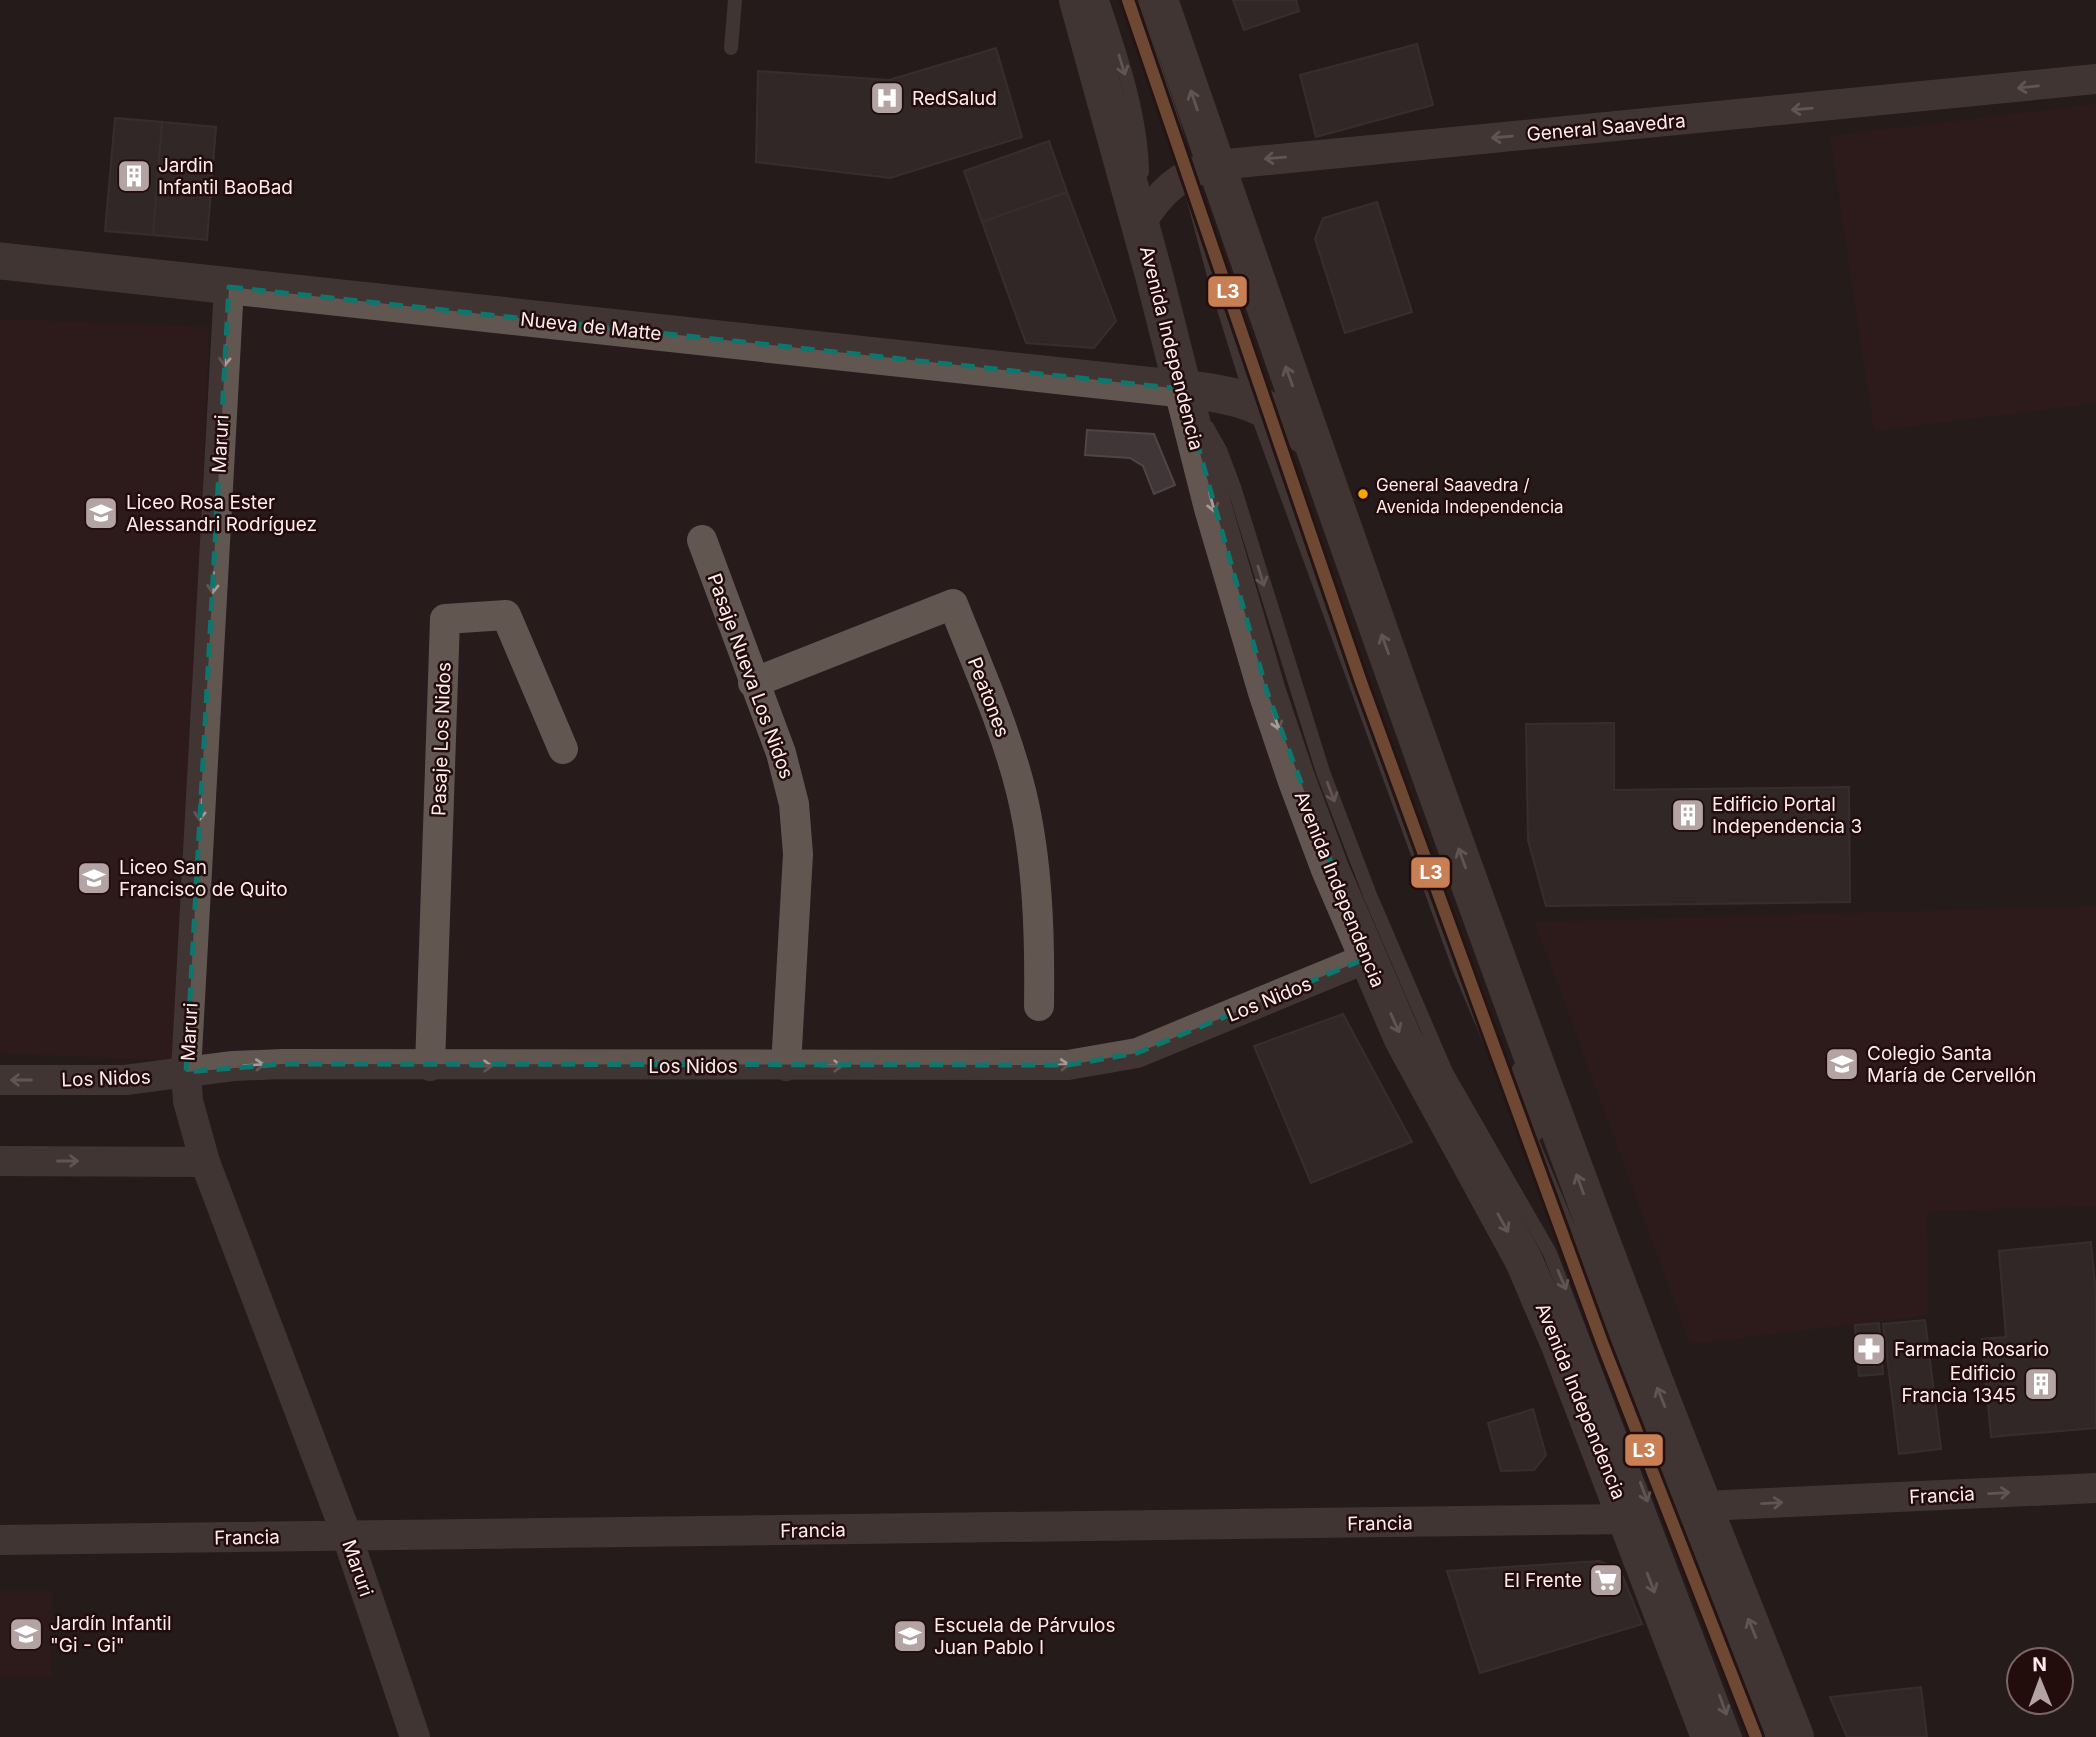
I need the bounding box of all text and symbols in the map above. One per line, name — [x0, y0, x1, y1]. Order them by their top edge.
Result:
one-way arrow — [1117, 54, 1130, 76]
hospital icon: RedSalud — [868, 79, 906, 117]
one-way arrow — [2017, 80, 2040, 93]
place label: RedSalud — [912, 87, 997, 110]
one-way arrow — [1187, 90, 1199, 112]
one-way arrow — [1791, 103, 1814, 116]
street label: General Saavedra — [1526, 109, 1686, 146]
one-way arrow — [1491, 131, 1514, 144]
one-way arrow — [1265, 152, 1287, 165]
place label: Jardin Infantil BaoBad — [158, 154, 293, 199]
building icon: Jardin Infantil BaoBad — [115, 157, 153, 195]
street label: Avenida Independencia — [1135, 244, 1208, 453]
line badge: L3 — [1207, 275, 1248, 308]
text: L3 — [1216, 280, 1240, 303]
street label: Nueva de Matte — [519, 308, 663, 345]
one-way arrow — [218, 344, 231, 366]
one-way arrow — [1282, 366, 1294, 388]
street label: Maruri — [207, 414, 234, 474]
place label: General Saavedra / Avenida Independencia — [1376, 475, 1564, 517]
marker: General Saavedra / Avenida Independencia — [1356, 487, 1370, 501]
place label: Liceo Rosa Ester Alessandri Rodríguez — [126, 491, 317, 536]
one-way arrow — [1206, 491, 1219, 513]
school or university icon: Liceo Rosa Ester Alessandri Rodríguez — [82, 494, 120, 532]
one-way arrow — [1255, 565, 1268, 587]
street label: Pasaje Nueva Los Nidos — [703, 570, 798, 782]
one-way arrow — [206, 571, 219, 594]
one-way arrow — [1378, 634, 1390, 656]
street label: Peatones — [963, 654, 1014, 740]
street label: Pasaje Los Nidos — [427, 662, 456, 816]
one-way arrow — [1271, 709, 1283, 731]
one-way arrow — [1325, 781, 1338, 803]
street label: Avenida Independencia — [1290, 788, 1389, 991]
place label: Edificio Portal Independencia 3 — [1712, 793, 1862, 838]
building icon: Edificio Portal Independencia 3 — [1669, 796, 1707, 834]
one-way arrow — [194, 798, 207, 821]
one-way arrow — [1455, 848, 1467, 870]
place label: Liceo San Francisco de Quito — [119, 856, 288, 901]
line badge: L3 — [1410, 856, 1451, 889]
school or university icon: Liceo San Francisco de Quito — [75, 859, 113, 897]
text: L3 — [1419, 861, 1443, 884]
street label: Los Nidos — [1223, 972, 1315, 1027]
street label: Maruri — [176, 1002, 203, 1062]
one-way arrow — [1389, 1012, 1402, 1033]
place label: Colegio Santa María de Cervellón — [1867, 1042, 2037, 1087]
school or university icon: Colegio Santa María de Cervellón — [1823, 1045, 1861, 1083]
street label: Los Nidos — [648, 1055, 738, 1078]
one-way arrow — [242, 1058, 265, 1071]
one-way arrow — [470, 1059, 493, 1073]
one-way arrow — [820, 1059, 843, 1073]
one-way arrow — [1047, 1059, 1070, 1072]
street label: Los Nidos — [61, 1065, 151, 1092]
one-way arrow — [10, 1073, 33, 1087]
one-way arrow — [56, 1154, 79, 1168]
one-way arrow — [1573, 1174, 1586, 1195]
one-way arrow — [1497, 1212, 1511, 1233]
one-way arrow — [1556, 1268, 1569, 1290]
street label: Avenida Independencia — [1531, 1300, 1630, 1503]
pharmacy icon: Farmacia Rosario — [1850, 1330, 1888, 1368]
place label: Farmacia Rosario — [1894, 1338, 2049, 1361]
place label: Edificio Francia 1345 — [1902, 1362, 2016, 1407]
building icon: Edificio Francia 1345 — [2022, 1365, 2060, 1403]
one-way arrow — [1653, 1386, 1666, 1408]
line badge: L3 — [1624, 1433, 1664, 1467]
text: L3 — [1632, 1439, 1656, 1462]
one-way arrow — [1638, 1480, 1651, 1502]
street label: Francia — [1909, 1482, 1976, 1509]
one-way arrow — [1988, 1486, 2011, 1499]
one-way arrow — [1760, 1496, 1783, 1509]
street label: Francia — [1347, 1511, 1413, 1536]
street label: Francia — [780, 1518, 846, 1543]
street label: Francia — [214, 1525, 280, 1550]
street label: Maruri — [337, 1537, 378, 1599]
supermarket icon: El Frente — [1587, 1561, 1625, 1599]
place label: El Frente — [1504, 1569, 1582, 1592]
one-way arrow — [1646, 1571, 1659, 1593]
place label: Jardín Infantil "Gi - Gi" — [50, 1612, 172, 1657]
place label: Escuela de Párvulos Juan Pablo I — [934, 1614, 1115, 1659]
school or university icon: Jardín Infantil "Gi - Gi" — [7, 1615, 45, 1653]
school or university icon: Escuela de Párvulos Juan Pablo I — [891, 1617, 929, 1655]
one-way arrow — [1745, 1618, 1758, 1639]
north arrow — [2005, 1646, 2075, 1716]
text: N — [2032, 1653, 2047, 1676]
one-way arrow — [1718, 1694, 1731, 1715]

